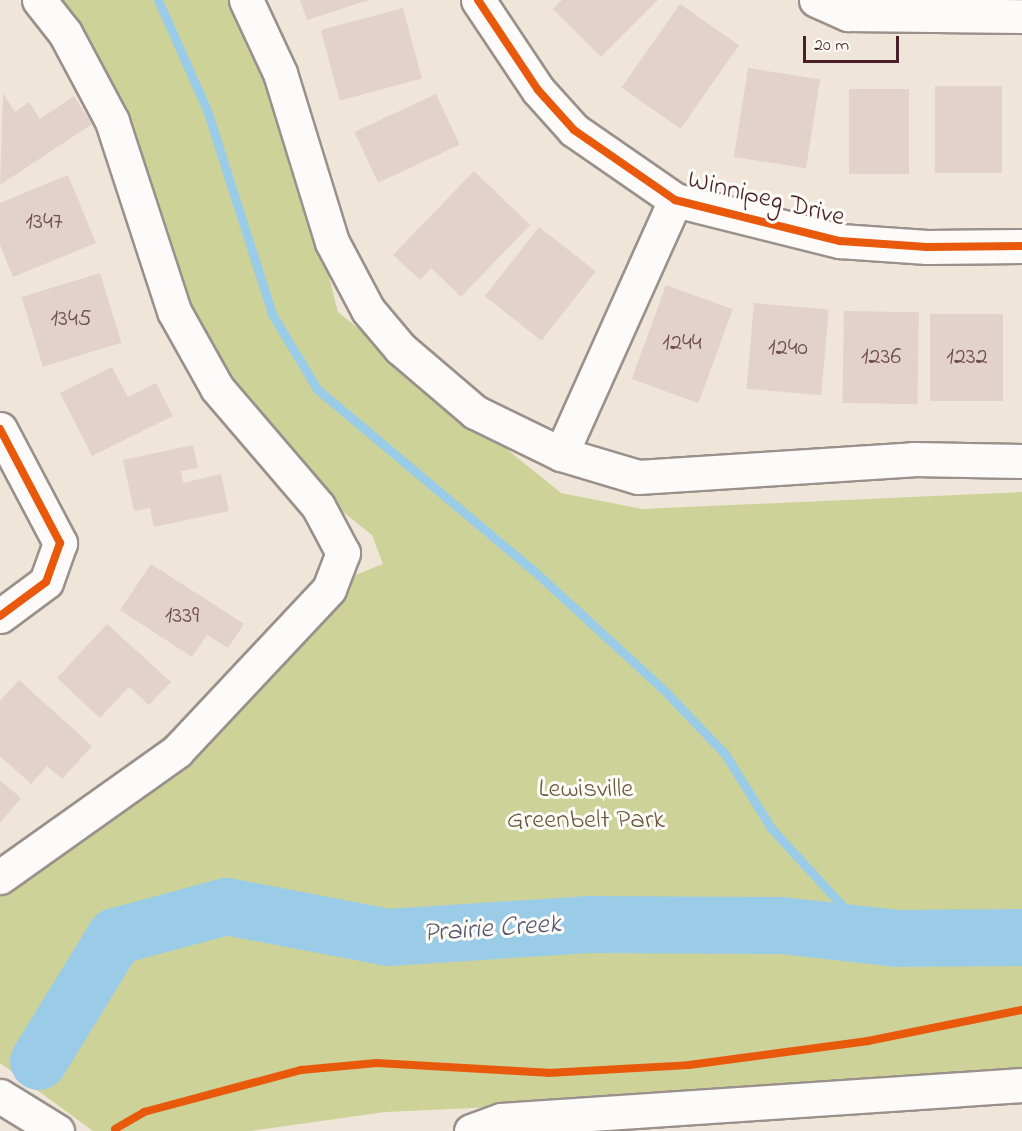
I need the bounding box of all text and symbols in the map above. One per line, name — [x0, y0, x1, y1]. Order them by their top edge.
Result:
scale bar — [806, 24, 902, 62]
text: 20 m — [814, 33, 849, 59]
street label: Winnipeg Drive — [684, 164, 848, 234]
house number: 1347 — [25, 209, 63, 237]
house number: 1345 — [50, 306, 92, 334]
house number: 1244 — [662, 330, 702, 358]
house number: 1240 — [768, 335, 808, 363]
house number: 1236 — [861, 344, 901, 372]
house number: 1232 — [946, 344, 988, 372]
house number: 1339 — [165, 603, 199, 631]
park label: Lewisville Greenbelt Park — [507, 773, 665, 836]
water label: Prairie Creek — [422, 908, 562, 952]

